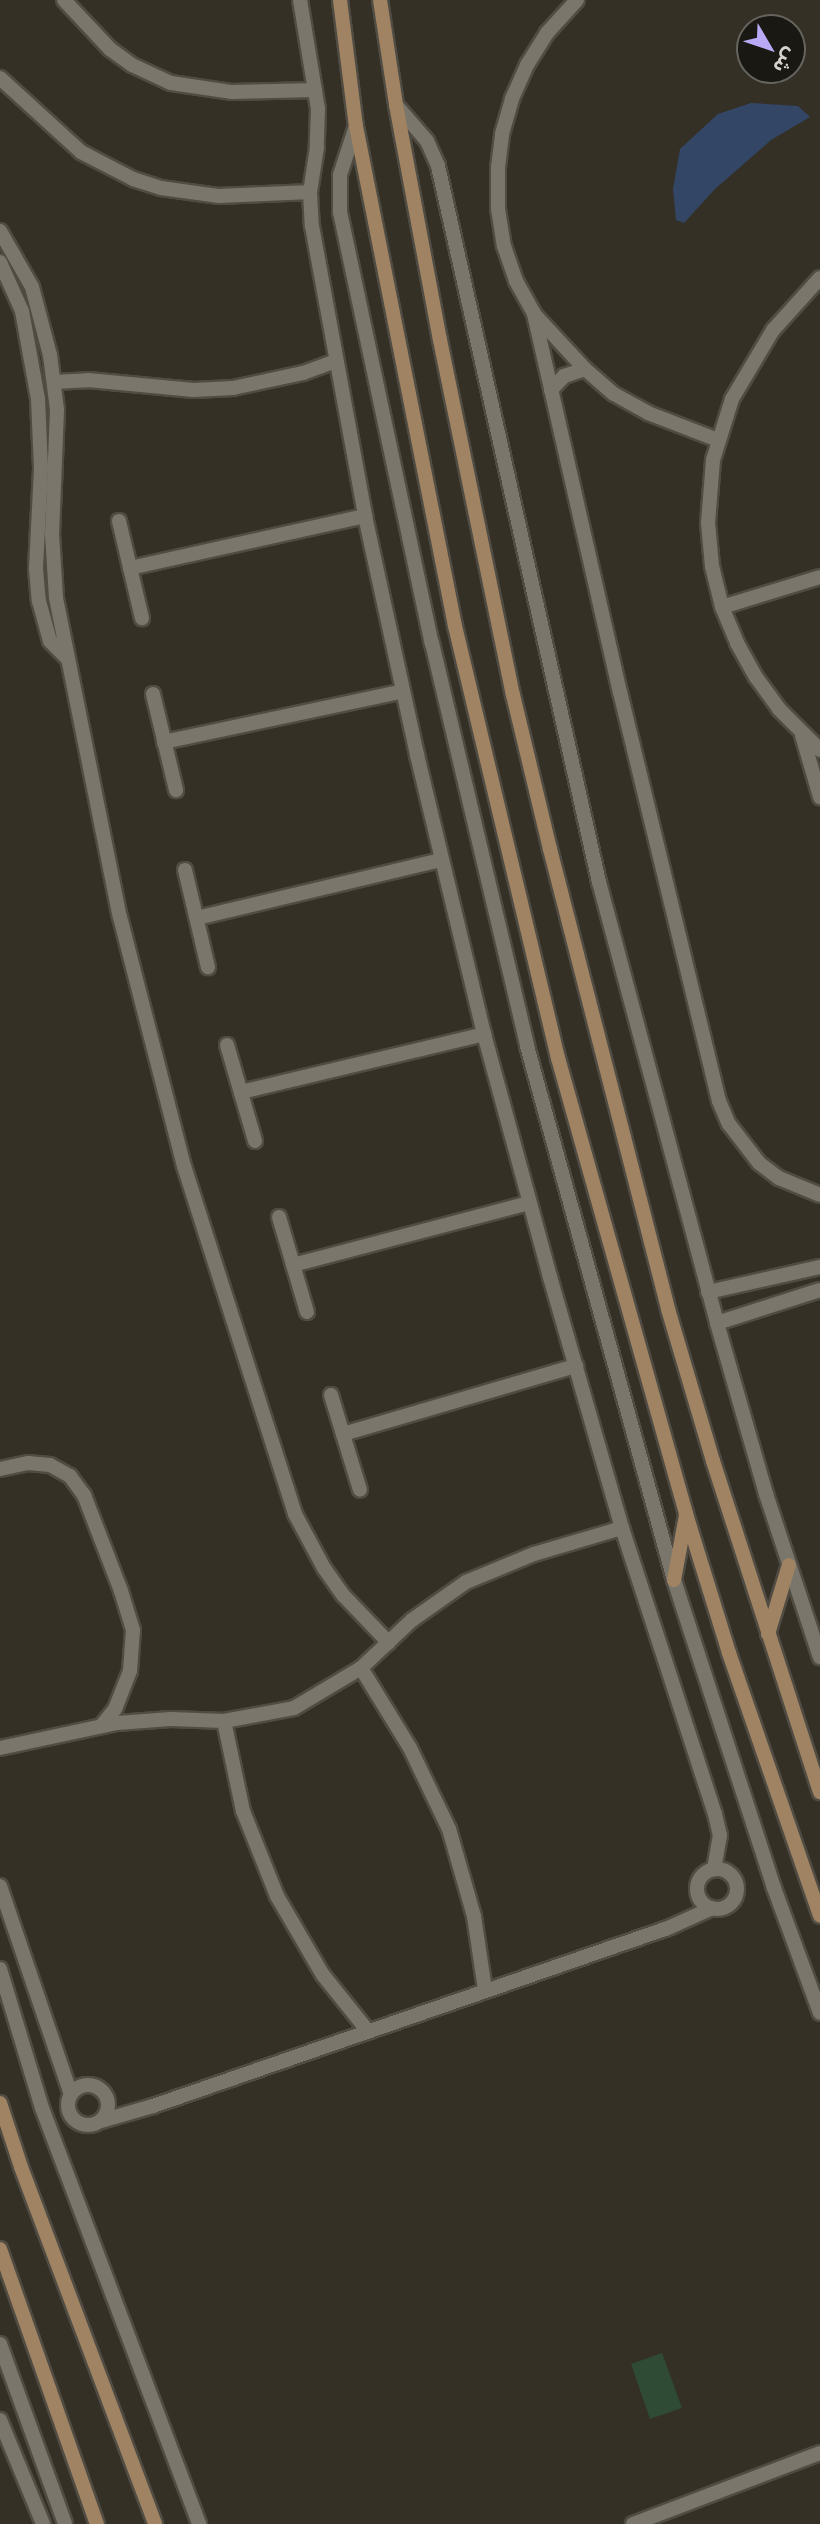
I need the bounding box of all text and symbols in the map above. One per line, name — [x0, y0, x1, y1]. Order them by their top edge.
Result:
north arrow — [736, 14, 806, 84]
text: ش — [767, 43, 804, 79]

